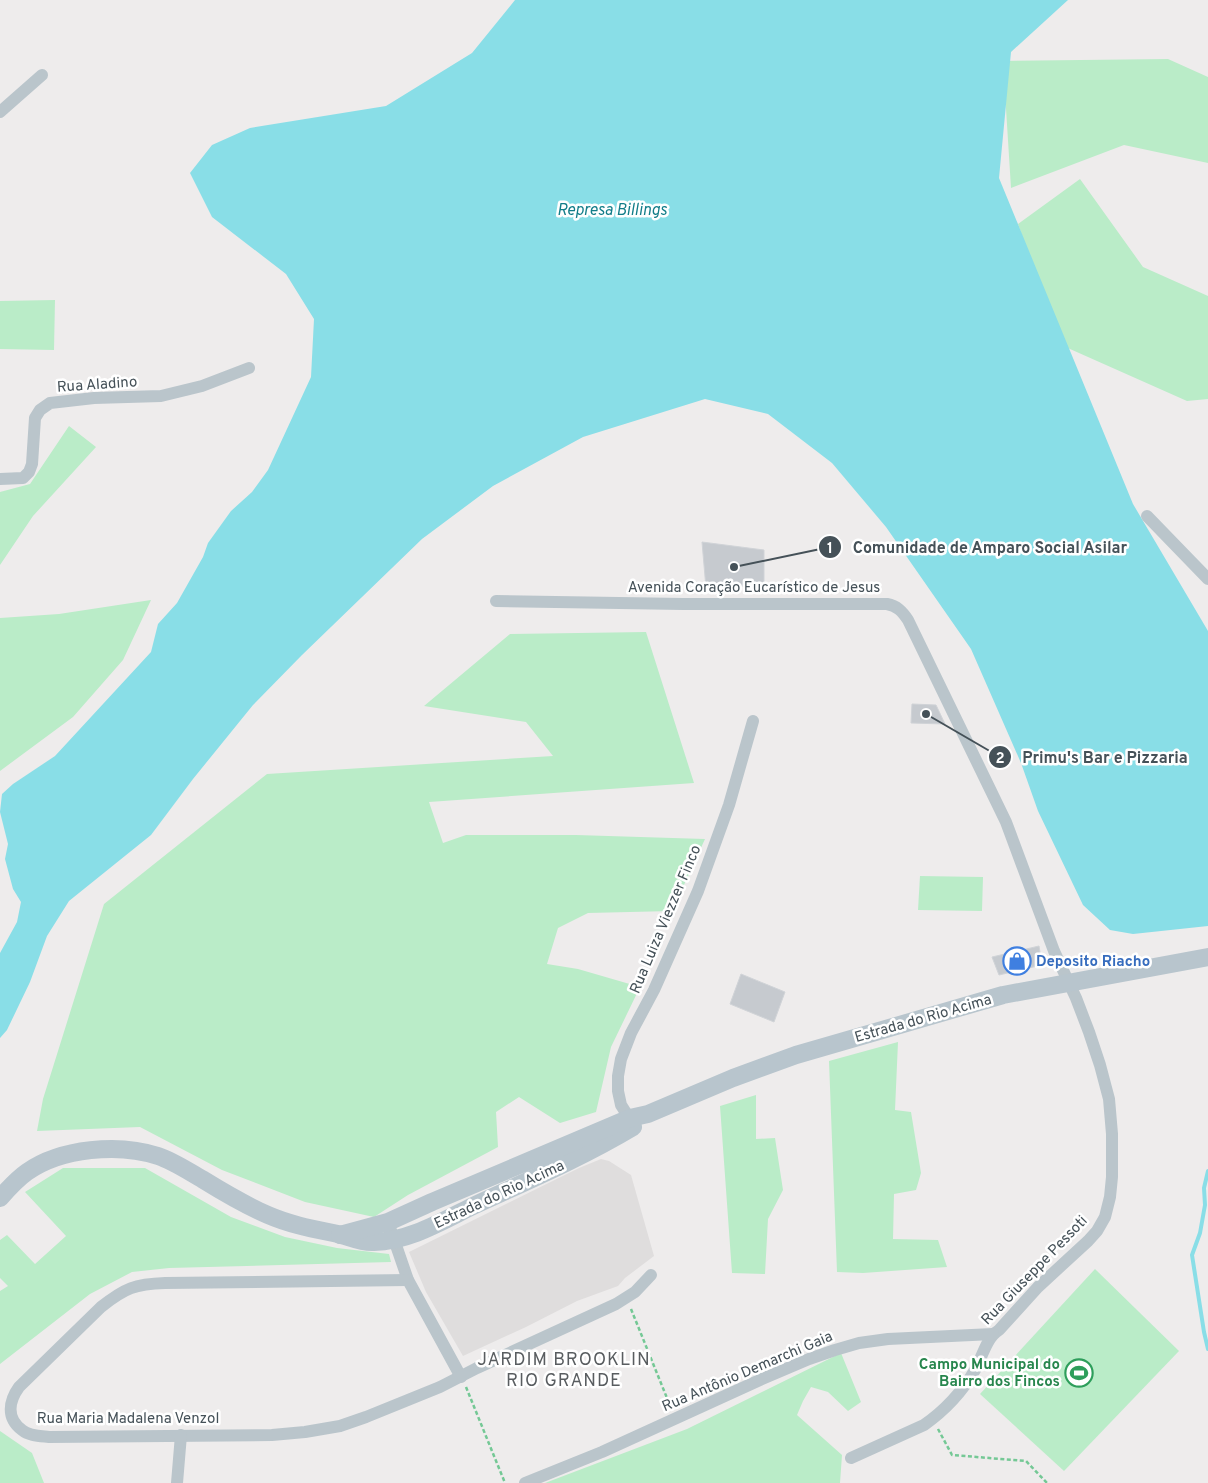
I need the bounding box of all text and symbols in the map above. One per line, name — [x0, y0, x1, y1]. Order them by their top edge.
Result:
water label: Represa Billings — [557, 201, 668, 221]
street label: Rua Aladino — [56, 373, 138, 398]
callout: Comunidade de Amparo Social Asilar — [817, 532, 1138, 563]
text: Comunidade de Amparo Social Asilar — [853, 539, 1128, 559]
text: 1 — [827, 540, 833, 559]
street label: Avenida Coração Eucarístico de Jesus — [628, 579, 880, 598]
callout: Primu's Bar e Pizzaria — [988, 742, 1198, 773]
text: Primu's Bar e Pizzaria — [1022, 749, 1188, 769]
text: 2 — [995, 750, 1005, 769]
street label: Rua Luiza Viezzer Finco — [626, 842, 706, 997]
shop icon: Deposito Riacho — [1002, 946, 1032, 976]
place label: Deposito Riacho — [1036, 953, 1150, 972]
street label: Estrada do Rio Acima — [853, 991, 994, 1048]
street label: Estrada do Rio Acima — [431, 1157, 568, 1234]
street label: Rua Giuseppe Pessoti — [978, 1212, 1092, 1330]
street label: Rua Antônio Demarchi Gaia — [659, 1328, 836, 1417]
district label: JARDIM BROOKLIN RIO GRANDE — [477, 1349, 651, 1393]
place label: Campo Municipal do Bairro dos Fincos — [919, 1356, 1060, 1392]
sports icon: Campo Municipal do Bairro dos Fincos — [1064, 1358, 1094, 1388]
street label: Rua Maria Madalena Venzol — [37, 1410, 219, 1429]

